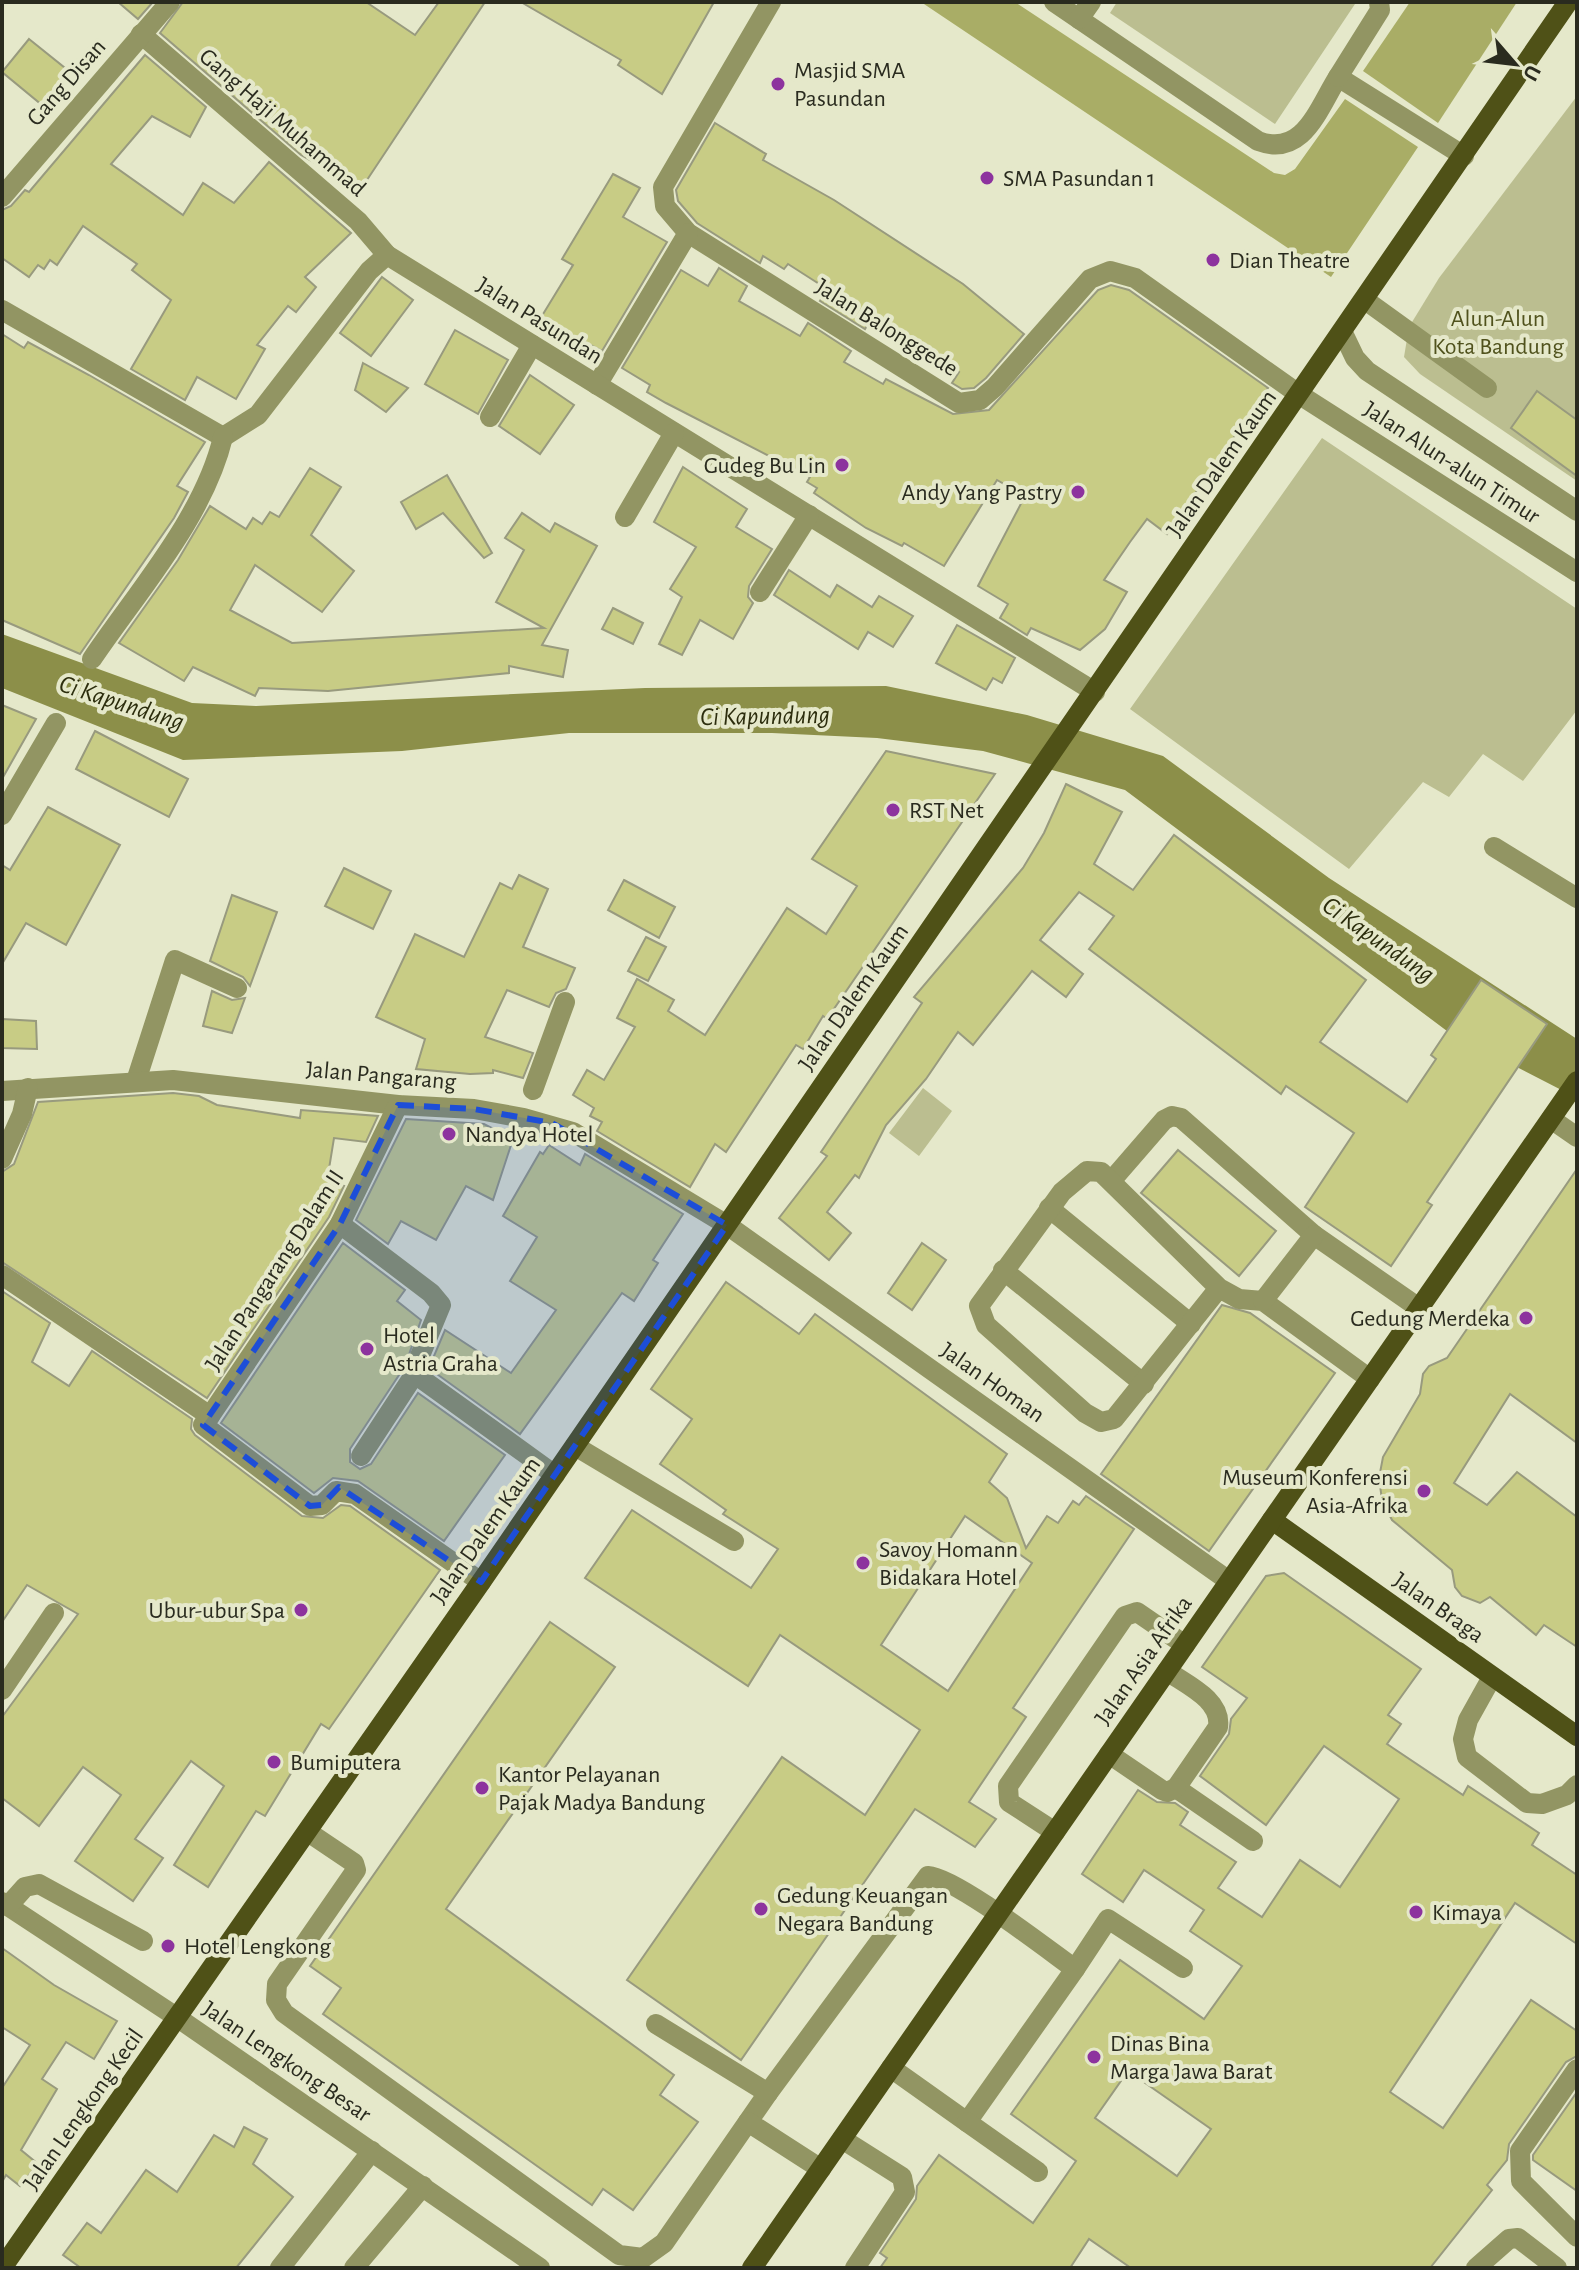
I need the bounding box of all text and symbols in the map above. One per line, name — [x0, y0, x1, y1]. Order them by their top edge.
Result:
north arrow — [1475, 24, 1555, 104]
street label: Gang Disan — [23, 35, 111, 131]
street label: Gang Haji Muhammad — [195, 44, 370, 201]
place label: Masjid SMA Pasundan — [794, 59, 905, 111]
text: U — [1519, 62, 1545, 84]
marker: Masjid SMA Pasundan — [769, 75, 787, 93]
place label: SMA Pasundan 1 — [1003, 167, 1155, 191]
marker: SMA Pasundan 1 — [978, 169, 996, 187]
place label: Dian Theatre — [1229, 249, 1350, 273]
marker: Dian Theatre — [1204, 251, 1222, 269]
street label: Jalan Pasundan — [472, 273, 606, 369]
street label: Jalan Balonggede — [811, 274, 962, 381]
park label: Alun-Alun Kota Bandung — [1432, 307, 1564, 359]
street label: Jalan Dalem Kaum — [1162, 386, 1281, 541]
street label: Jalan Alun-alun Timur — [1359, 397, 1544, 529]
place label: Gudeg Bu Lin — [704, 454, 826, 478]
marker: Gudeg Bu Lin — [833, 456, 851, 474]
place label: Andy Yang Pastry — [902, 481, 1062, 505]
marker: Andy Yang Pastry — [1069, 483, 1087, 501]
water label: Ci Kapundung — [56, 671, 187, 735]
water label: Ci Kapundung — [700, 702, 830, 730]
place label: RST Net — [909, 799, 984, 823]
marker: RST Net — [884, 801, 902, 819]
water label: Ci Kapundung — [1318, 892, 1439, 988]
street label: Jalan Dalem Kaum — [794, 920, 913, 1075]
street label: Jalan Pangarang — [305, 1057, 457, 1095]
place label: Nandya Hotel — [465, 1123, 594, 1147]
marker: Nandya Hotel — [440, 1125, 458, 1143]
street label: Jalan Pangarang Dalam II — [201, 1166, 349, 1375]
place label: Gedung Merdeka — [1350, 1307, 1510, 1331]
marker: Gedung Merdeka — [1517, 1309, 1535, 1327]
place label: Hotel Astria Graha — [383, 1324, 498, 1376]
street label: Jalan Homan — [936, 1338, 1049, 1427]
marker: Hotel Astria Graha — [358, 1340, 376, 1358]
street label: Jalan Dalem Kaum — [426, 1453, 545, 1608]
place label: Museum Konferensi Asia-Afrika — [1222, 1466, 1408, 1518]
marker: Museum Konferensi Asia-Afrika — [1415, 1482, 1433, 1500]
place label: Savoy Homann Bidakara Hotel — [879, 1538, 1018, 1590]
marker: Savoy Homann Bidakara Hotel — [854, 1554, 872, 1572]
street label: Jalan Braga — [1389, 1568, 1488, 1648]
street label: Jalan Asia Afrika — [1091, 1592, 1197, 1729]
place label: Ubur-ubur Spa — [148, 1599, 285, 1623]
marker: Ubur-ubur Spa — [292, 1601, 310, 1619]
place label: Bumiputera — [290, 1751, 401, 1775]
marker: Bumiputera — [265, 1753, 283, 1771]
place label: Kantor Pelayanan Pajak Madya Bandung — [498, 1763, 705, 1815]
marker: Kantor Pelayanan Pajak Madya Bandung — [473, 1779, 491, 1797]
place label: Gedung Keuangan Negara Bandung — [777, 1884, 948, 1936]
marker: Gedung Keuangan Negara Bandung — [752, 1900, 770, 1918]
place label: Kimaya — [1432, 1901, 1502, 1925]
marker: Kimaya — [1407, 1903, 1425, 1921]
place label: Hotel Lengkong — [184, 1935, 331, 1959]
marker: Hotel Lengkong — [159, 1937, 177, 1955]
street label: Jalan Lengkong Besar — [198, 1997, 375, 2127]
street label: Jalan Lengkong Kecil — [19, 2025, 148, 2195]
place label: Dinas Bina Marga Jawa Barat — [1110, 2032, 1273, 2084]
marker: Dinas Bina Marga Jawa Barat — [1085, 2048, 1103, 2066]

